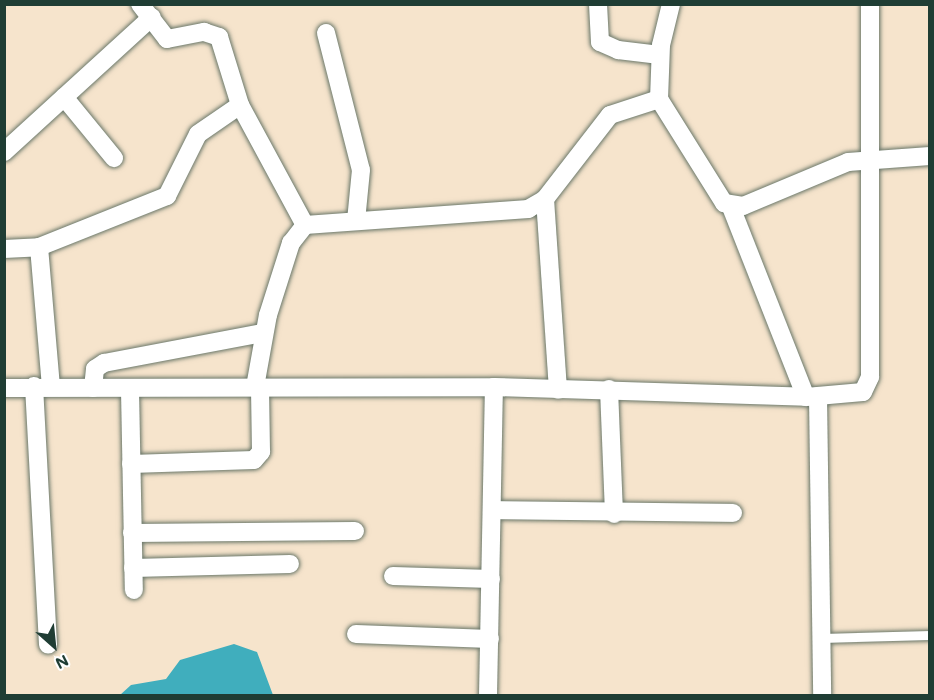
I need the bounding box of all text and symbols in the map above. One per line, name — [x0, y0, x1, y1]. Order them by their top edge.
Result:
north arrow — [24, 616, 84, 676]
text: N — [52, 650, 73, 675]

